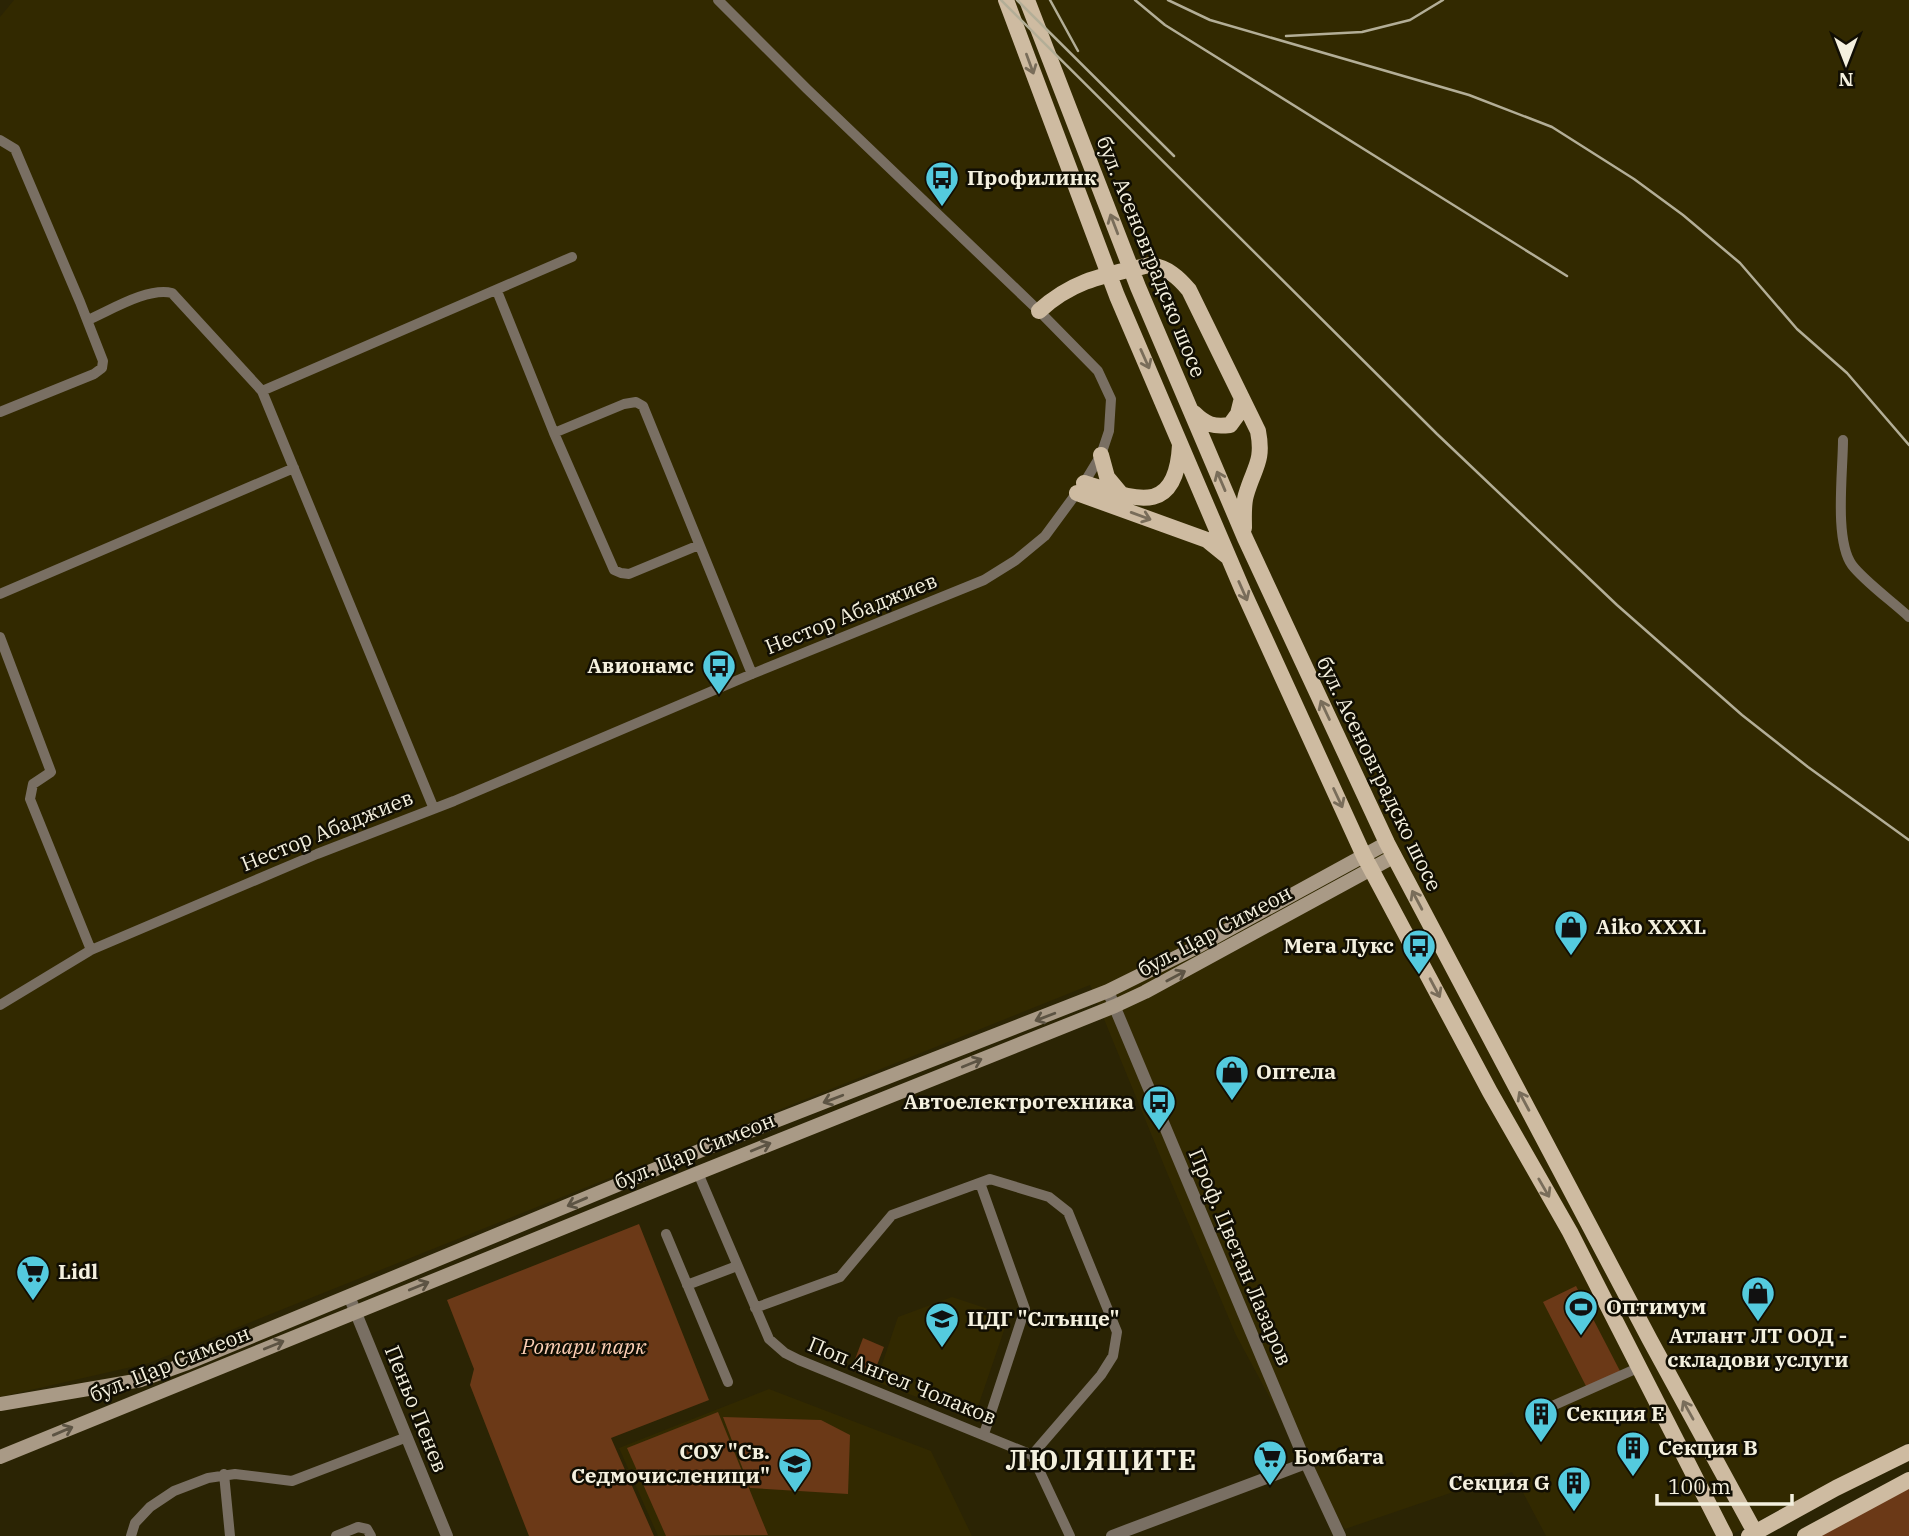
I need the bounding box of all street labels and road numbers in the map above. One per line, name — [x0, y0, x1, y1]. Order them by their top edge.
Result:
street label: бул. Асеновградско шосе — [1091, 132, 1213, 381]
street label: Нестор Абаджиев — [760, 566, 941, 660]
street label: бул. Асеновградско шосе — [1311, 652, 1449, 896]
street label: Нестор Абаджиев — [236, 783, 417, 877]
street label: бул. Цар Симеон — [1133, 878, 1296, 983]
street label: бул. Цар Симеон — [610, 1105, 779, 1195]
street label: Проф. Цветан Лазаров — [1182, 1144, 1299, 1369]
street label: бул. Цар Симеон — [85, 1318, 254, 1408]
street label: Поп Ангел Чолаков — [804, 1329, 1001, 1431]
street label: Пеньо Пенев — [379, 1341, 455, 1476]

